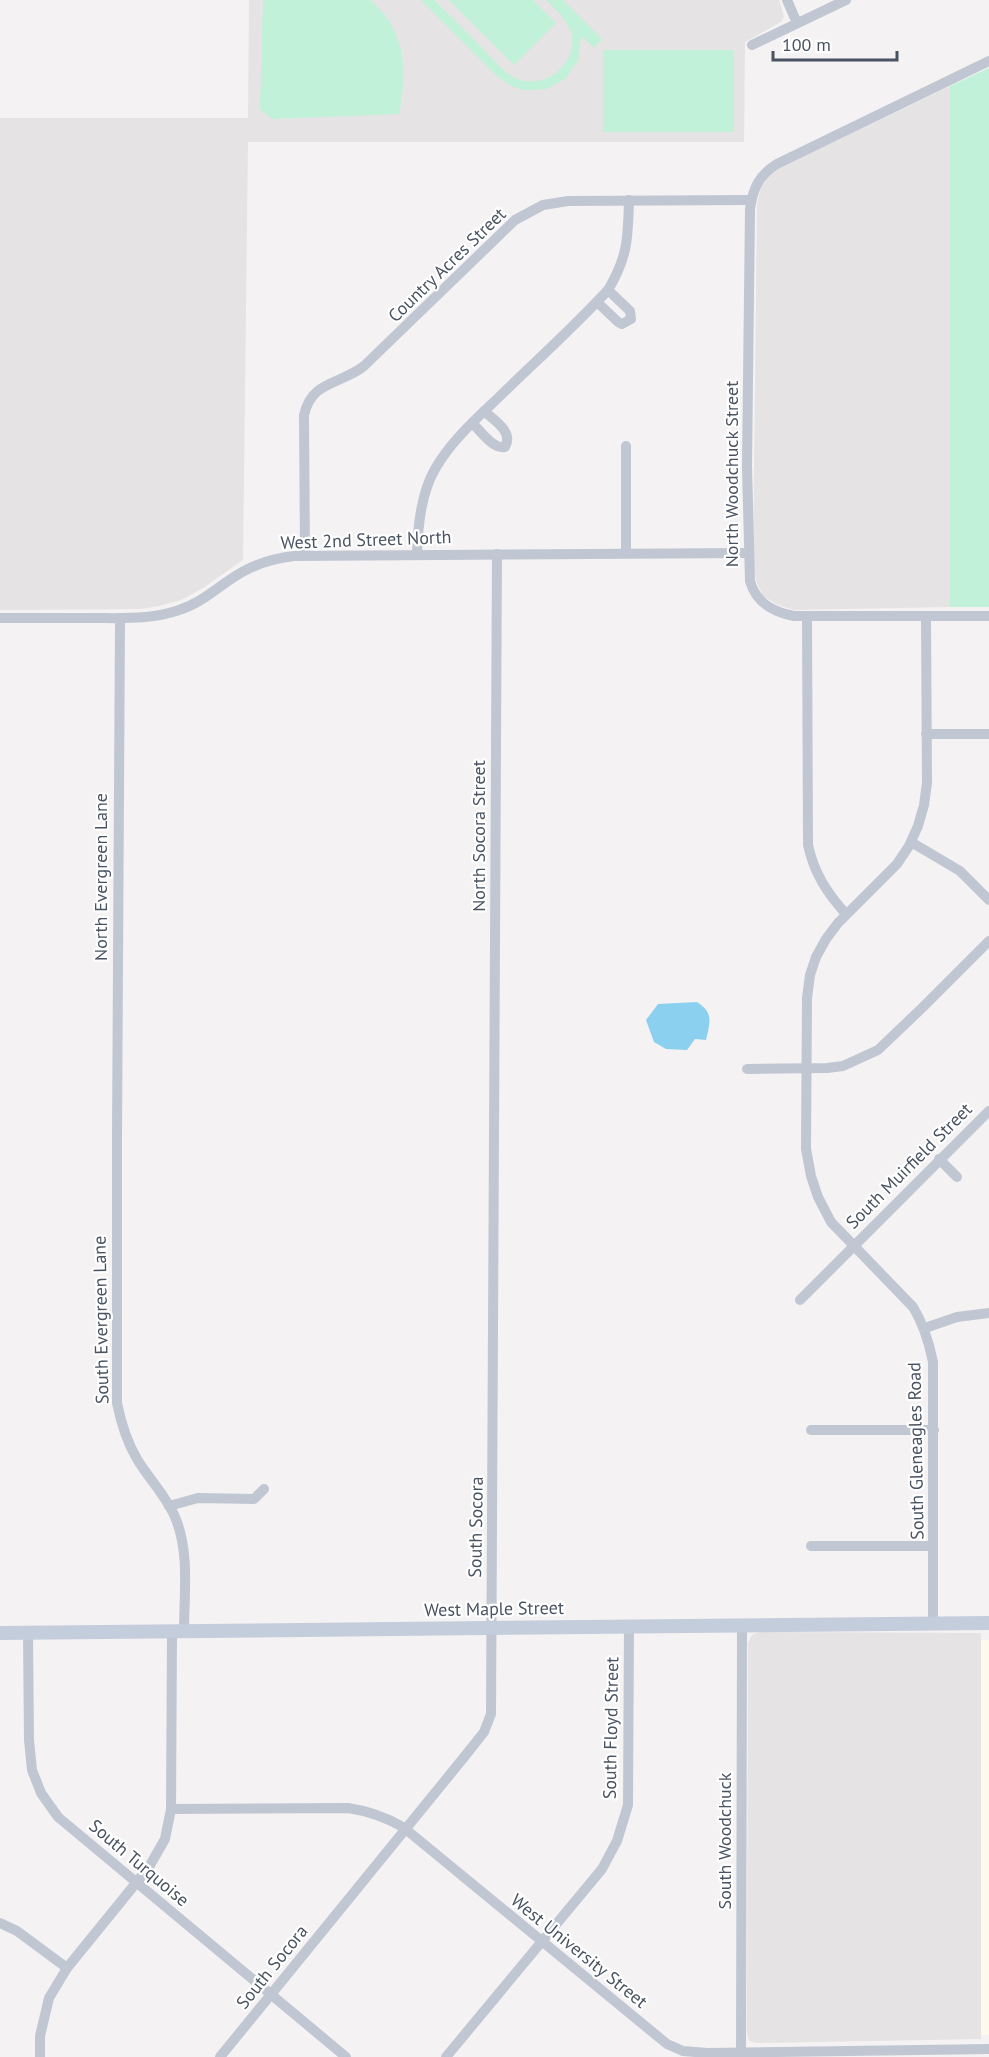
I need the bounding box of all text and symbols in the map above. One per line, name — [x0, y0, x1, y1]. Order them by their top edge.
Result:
scale bar — [773, 24, 898, 62]
text: 100 m — [782, 33, 831, 56]
street label: Country Acres Street — [383, 203, 510, 327]
street label: North Woodchuck Street — [720, 381, 743, 567]
street label: West 2nd Street North — [280, 525, 452, 554]
street label: North Socora Street — [467, 760, 490, 912]
street label: North Evergreen Lane — [89, 793, 112, 961]
street label: South Muirfield Street — [841, 1098, 977, 1234]
street label: South Evergreen Lane — [88, 1236, 113, 1404]
street label: South Gleneagles Road — [902, 1362, 929, 1540]
street label: South Socora — [463, 1476, 488, 1578]
street label: West Maple Street — [424, 1596, 564, 1621]
street label: South Floyd Street — [598, 1657, 623, 1799]
street label: South Woodchuck — [713, 1772, 736, 1909]
street label: South Turquoise — [85, 1814, 194, 1911]
street label: West University Street — [506, 1889, 652, 2013]
street label: South Socora — [231, 1920, 312, 2013]

